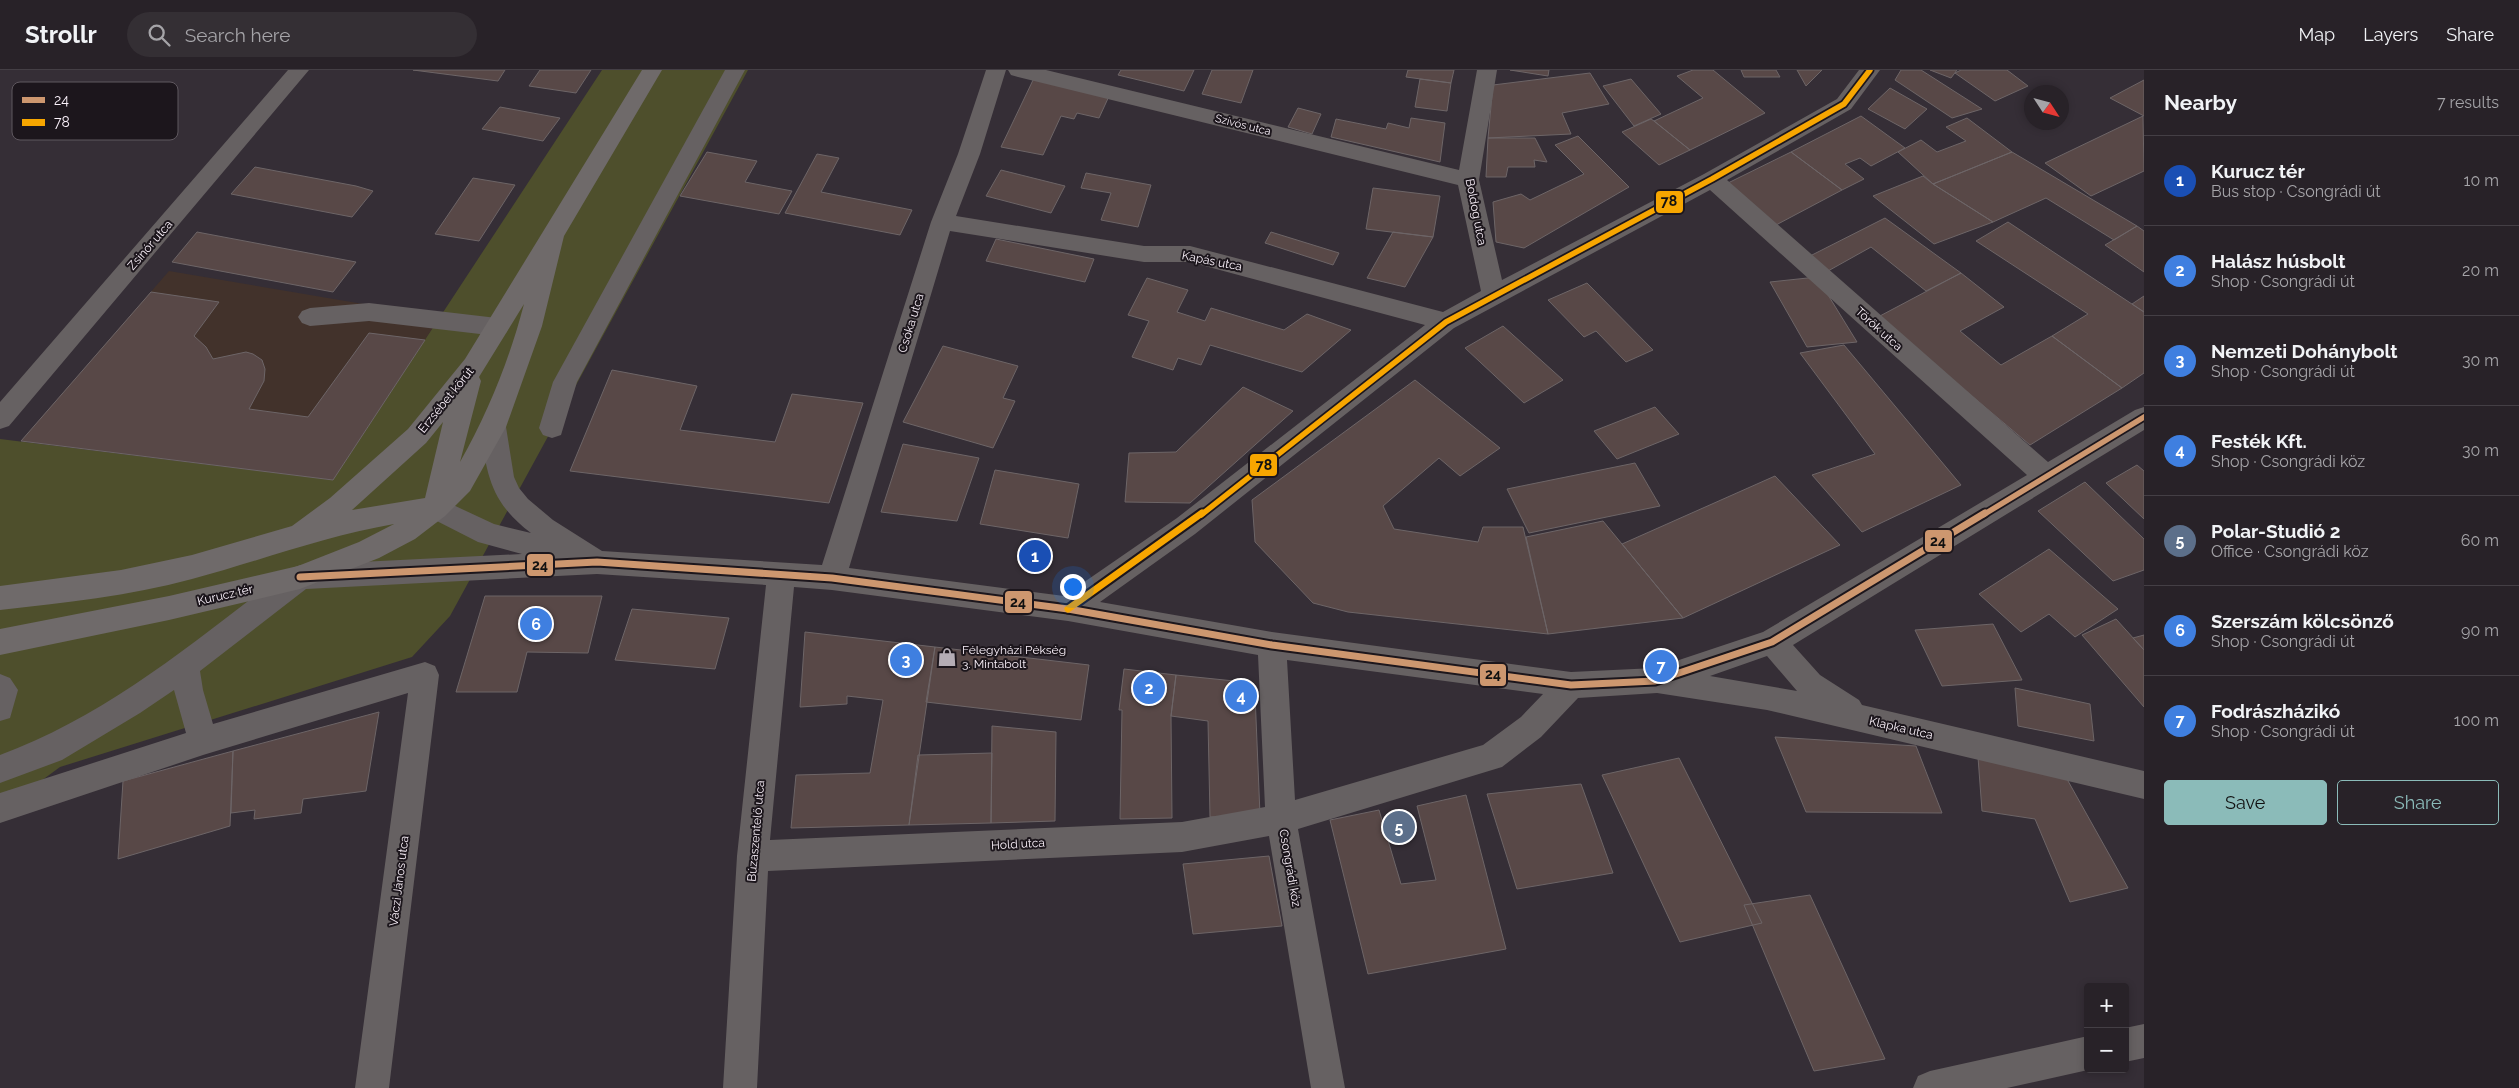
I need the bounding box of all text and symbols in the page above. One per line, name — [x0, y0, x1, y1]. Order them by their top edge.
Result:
search box — [127, 12, 477, 57]
text: Strollr — [25, 20, 97, 49]
icon: search — [145, 21, 173, 49]
text: Search here — [185, 24, 290, 46]
text: Map — [2299, 24, 2335, 45]
text: Layers — [2363, 24, 2418, 45]
text: Share — [2446, 24, 2494, 45]
legend — [12, 82, 178, 140]
north arrow — [2024, 85, 2069, 130]
text: Nearby — [2164, 90, 2237, 115]
text: 24 — [54, 92, 69, 108]
text: 7 results — [2437, 93, 2499, 112]
street label: Szívós utca — [1214, 112, 1272, 138]
text: 78 — [54, 114, 70, 130]
text: Kurucz tér — [2211, 160, 2305, 182]
text: 1 — [2176, 171, 2184, 190]
text: 10 m — [2464, 171, 2499, 190]
street label: Boldog utca — [1463, 177, 1489, 247]
text: Bus stop · Csongrádi út — [2211, 182, 2381, 201]
line badge: 78 — [1655, 190, 1684, 214]
text: 78 — [1661, 193, 1677, 209]
street label: Zsinór utca — [125, 217, 175, 273]
street label: Kapás utca — [1181, 248, 1243, 274]
text: Halász húsbolt — [2211, 250, 2346, 272]
text: 2 — [2175, 261, 2185, 280]
text: 20 m — [2462, 261, 2499, 280]
text: Shop · Csongrádi út — [2211, 272, 2355, 291]
street label: Csóka utca — [895, 292, 927, 354]
street label: Török utca — [1853, 304, 1905, 354]
text: Nemzeti Dohánybolt — [2211, 340, 2398, 362]
text: 3 — [2176, 351, 2184, 370]
text: 30 m — [2462, 351, 2499, 370]
text: Shop · Csongrádi út — [2211, 362, 2355, 381]
street label: Erzsébet körút — [415, 364, 477, 436]
text: Festék Kft. — [2211, 430, 2307, 452]
text: 4 — [2175, 441, 2185, 460]
text: 30 m — [2462, 441, 2499, 460]
text: Shop · Csongrádi köz — [2211, 452, 2365, 471]
line badge: 78 — [1249, 453, 1278, 477]
text: 78 — [1256, 457, 1272, 473]
text: Polar-Studió 2 — [2211, 520, 2340, 542]
line badge: 24 — [1924, 529, 1953, 553]
text: 5 — [2176, 531, 2184, 550]
text: 60 m — [2461, 531, 2499, 550]
text: 24 — [1930, 533, 1946, 549]
pin: 1 — [1019, 537, 1051, 575]
text: Office · Csongrádi köz — [2211, 542, 2369, 561]
line badge: 24 — [526, 553, 554, 577]
text: 24 — [532, 557, 548, 573]
your location — [1060, 574, 1086, 600]
street label: Kurucz tér — [196, 582, 255, 608]
line badge: 24 — [1004, 590, 1033, 614]
text: 24 — [1010, 594, 1026, 610]
pin: 6 — [520, 605, 552, 643]
text: Szerszám kölcsönző — [2211, 610, 2394, 632]
text: 6 — [2175, 621, 2185, 640]
text: 90 m — [2461, 621, 2499, 640]
text: Shop · Csongrádi út — [2211, 632, 2355, 651]
pin: 3 — [890, 641, 922, 679]
place label: Félegyházi Pékség 3. Mintabolt — [962, 643, 1066, 671]
shop icon: Félegyházi Pékség 3. Mintabolt — [936, 646, 958, 668]
pin: 7 — [1645, 647, 1677, 685]
line badge: 24 — [1479, 663, 1507, 687]
text: 24 — [1485, 666, 1501, 682]
pin: 2 — [1133, 669, 1165, 707]
pin: 4 — [1225, 677, 1257, 715]
text: Fodrászházikó — [2211, 700, 2340, 722]
text: 7 — [2176, 711, 2184, 730]
text: 100 m — [2454, 711, 2499, 730]
street label: Klapka utca — [1868, 714, 1934, 742]
text: Shop · Csongrádi út — [2211, 722, 2355, 741]
street label: Búzaszentelő utca — [745, 780, 767, 882]
button: Save — [2164, 780, 2327, 825]
button: Share — [2337, 780, 2499, 825]
pin: 5 — [1383, 808, 1415, 846]
street label: Csongrádi köz — [1276, 828, 1304, 908]
street label: Váczi János utca — [386, 835, 412, 927]
street label: Hold utca — [991, 836, 1045, 852]
map controls — [2084, 983, 2129, 1073]
button: + — [2084, 983, 2129, 1028]
button: − — [2084, 1028, 2129, 1073]

